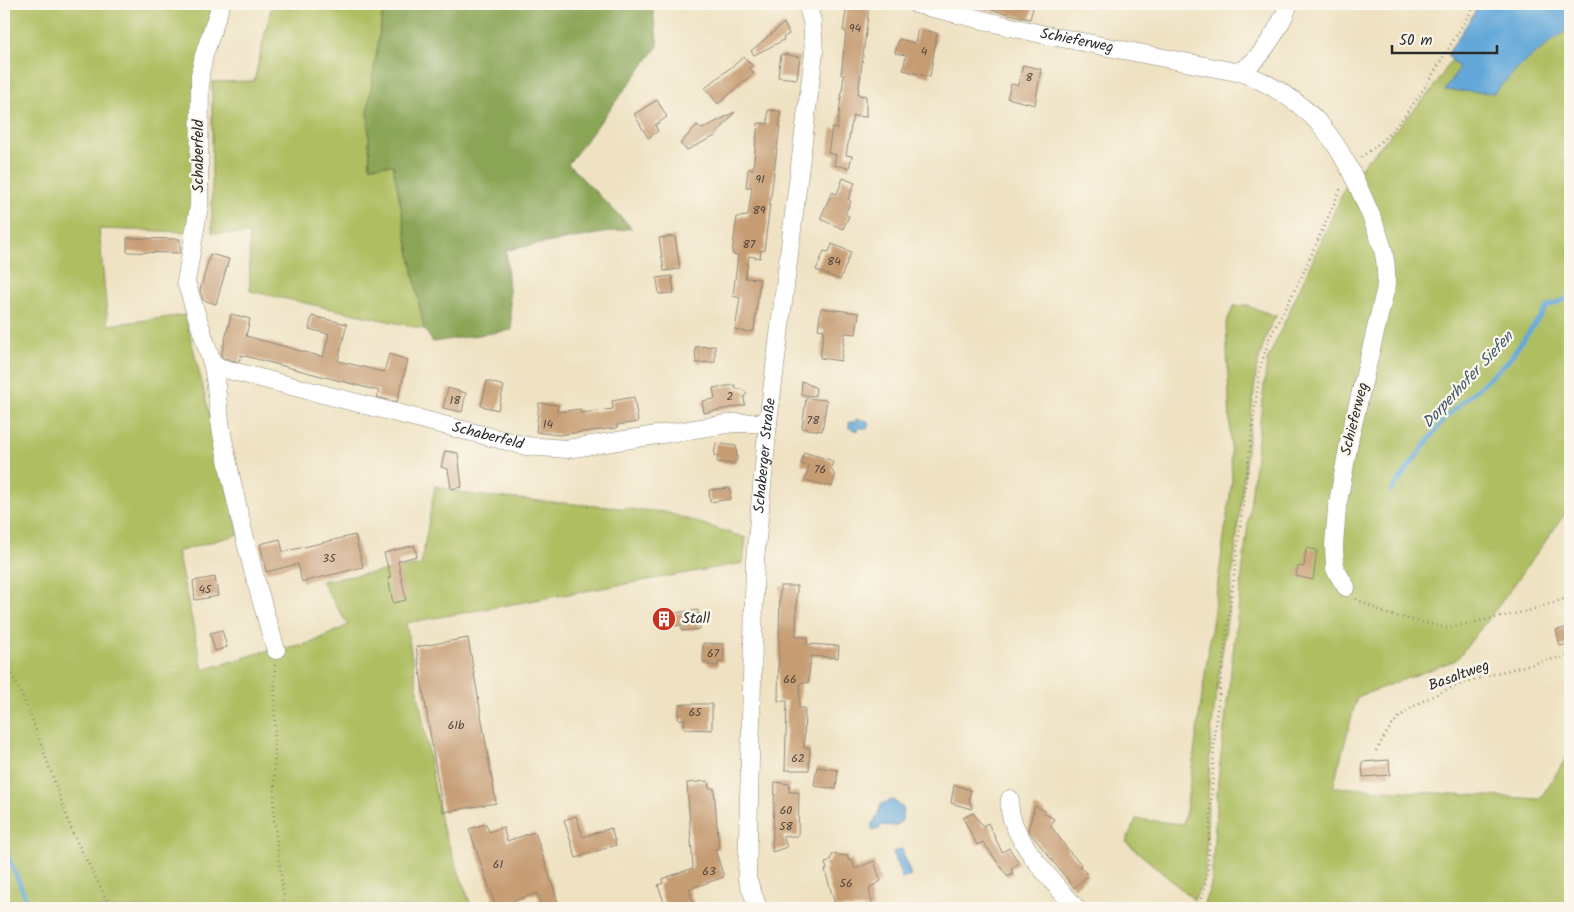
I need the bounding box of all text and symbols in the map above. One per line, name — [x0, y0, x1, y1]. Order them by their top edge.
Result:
house number: 94 — [849, 19, 862, 38]
street label: Schieferweg — [1038, 22, 1116, 60]
scale bar — [1392, 22, 1496, 54]
text: 50 m — [1399, 29, 1433, 53]
house number: 4 — [921, 42, 928, 61]
house number: 8 — [1025, 68, 1033, 87]
street label: Schaberfeld — [187, 119, 211, 192]
house number: 91 — [755, 170, 765, 189]
house number: 89 — [752, 201, 766, 220]
house number: 87 — [743, 235, 756, 254]
house number: 84 — [827, 252, 841, 271]
water label: Dorperhofer Siefen — [1416, 325, 1521, 434]
street label: Schieferweg — [1334, 380, 1376, 458]
house number: 2 — [727, 387, 734, 406]
house number: 18 — [450, 391, 461, 410]
street label: Schaberger Straße — [748, 396, 783, 514]
house number: 78 — [807, 411, 820, 430]
house number: 14 — [543, 415, 554, 434]
street label: Schaberfeld — [449, 416, 526, 457]
house number: 76 — [814, 460, 826, 479]
house number: 35 — [322, 549, 337, 568]
house number: 45 — [198, 580, 213, 599]
building icon: Stall — [651, 606, 677, 632]
place label: Stall — [682, 607, 710, 631]
house number: 67 — [707, 644, 720, 663]
street label: Basaltweg — [1425, 654, 1493, 698]
house number: 66 — [783, 670, 797, 689]
house number: 65 — [688, 703, 703, 722]
house number: 61b — [448, 716, 465, 735]
house number: 62 — [791, 749, 805, 768]
house number: 60 — [780, 801, 792, 820]
house number: 58 — [779, 817, 794, 836]
house number: 61 — [493, 855, 503, 874]
house number: 63 — [702, 862, 716, 881]
house number: 56 — [839, 874, 853, 893]

